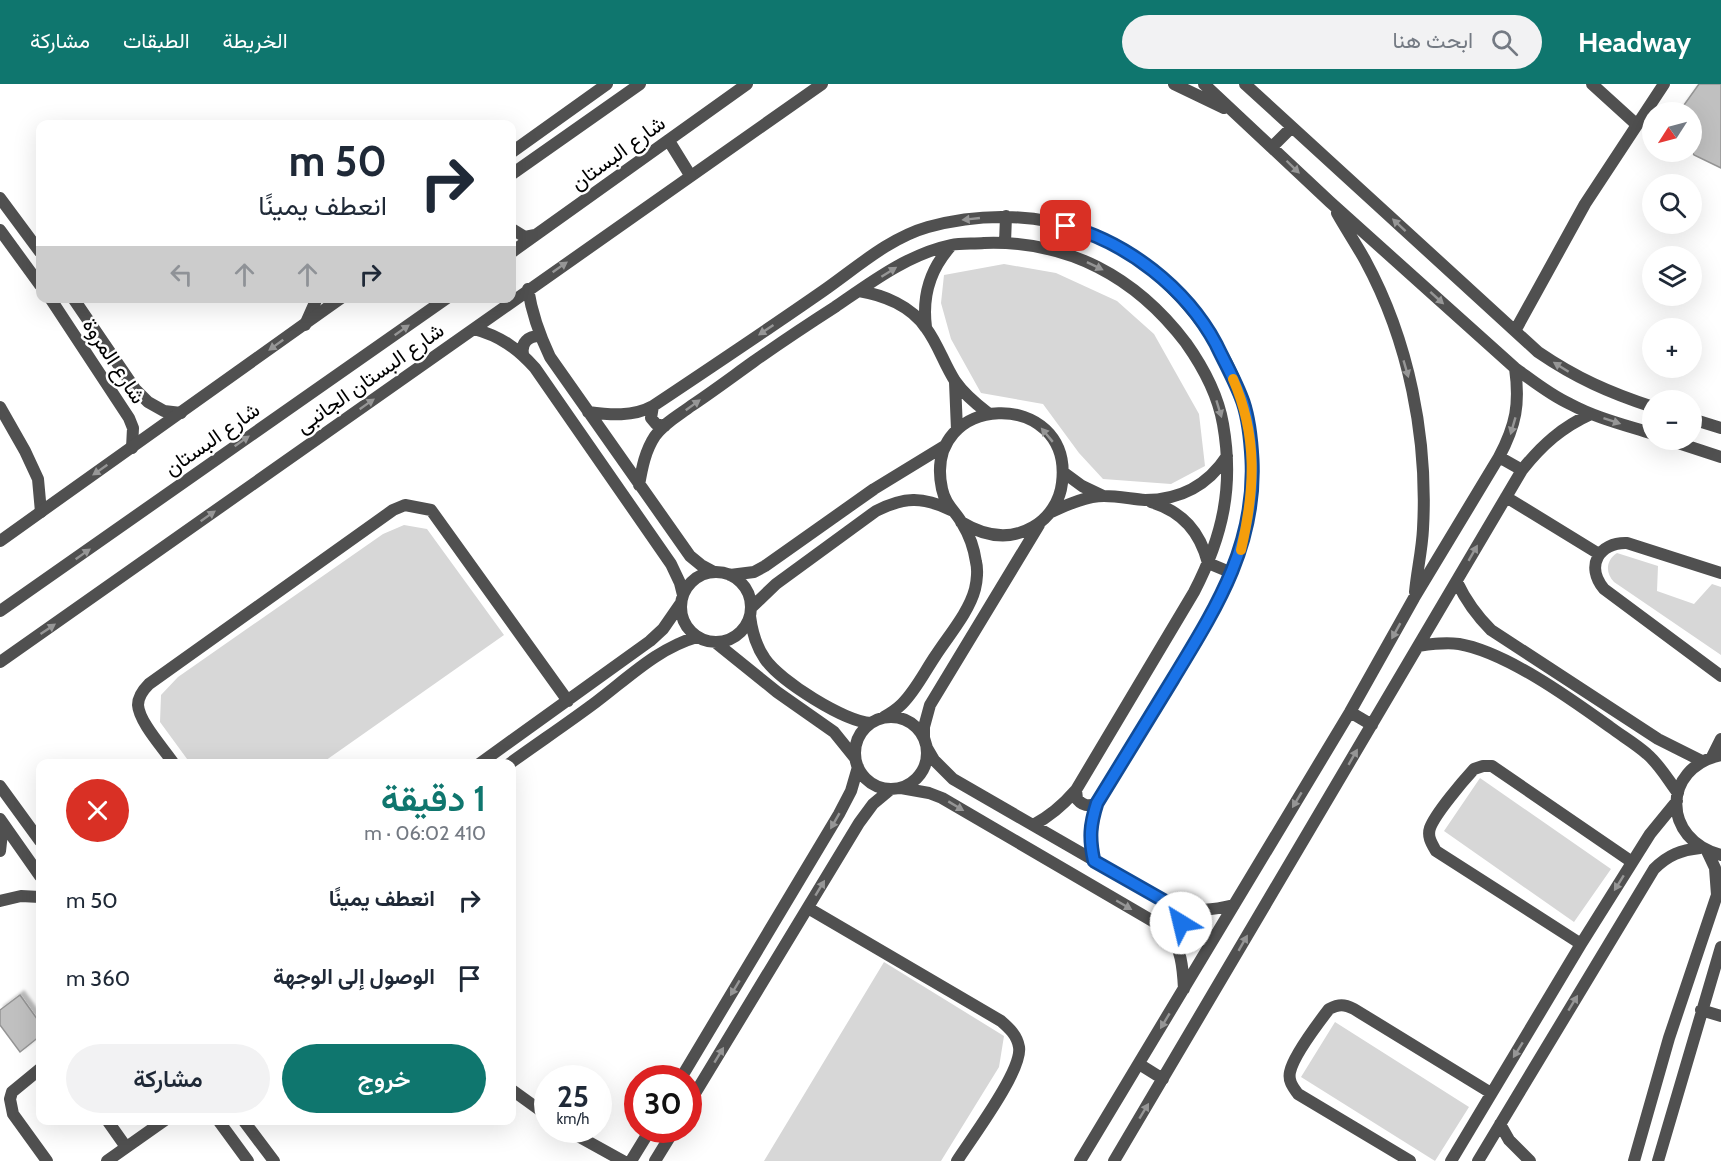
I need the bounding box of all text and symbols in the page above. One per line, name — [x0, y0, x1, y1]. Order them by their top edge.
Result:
search box — [1122, 15, 1542, 69]
text: Headway — [1578, 25, 1691, 59]
icon: search — [1488, 26, 1521, 59]
text: ابحث هنا — [1393, 27, 1473, 54]
text: مشاركة — [30, 28, 90, 53]
text: الطبقات — [123, 28, 190, 53]
text: الخريطة — [223, 28, 288, 53]
north arrow — [1642, 102, 1702, 162]
map controls — [1642, 102, 1702, 450]
street label: شارع البستان — [566, 110, 671, 197]
text: 50 m — [289, 135, 387, 187]
icon: right — [408, 144, 486, 222]
one-way arrow — [1285, 159, 1299, 173]
button: search — [1642, 174, 1702, 234]
text: انعطف يمينًا — [258, 189, 387, 222]
pin — [1040, 200, 1091, 251]
icon: arrive — [1049, 209, 1082, 242]
one-way arrow — [962, 214, 981, 224]
one-way arrow — [1391, 218, 1406, 232]
button: layers — [1642, 246, 1702, 306]
icon: left — [165, 258, 198, 291]
icon: ahead — [228, 258, 261, 291]
icon: ahead — [291, 258, 324, 291]
icon: right — [354, 258, 387, 291]
one-way arrow — [1086, 260, 1104, 270]
one-way arrow — [552, 261, 568, 273]
one-way arrow — [881, 267, 897, 278]
one-way arrow — [1429, 291, 1444, 304]
street label: شارع المروة — [76, 313, 151, 409]
street label: شارع البستان الجانبى — [291, 317, 450, 440]
button: + — [1642, 318, 1702, 378]
one-way arrow — [758, 324, 774, 336]
one-way arrow — [394, 325, 410, 336]
one-way arrow — [269, 339, 285, 351]
one-way arrow — [1402, 360, 1411, 378]
one-way arrow — [1553, 362, 1569, 373]
button: − — [1642, 390, 1702, 450]
street label: شارع البستان — [159, 397, 265, 482]
one-way arrow — [358, 398, 374, 410]
one-way arrow — [685, 400, 700, 412]
one-way arrow — [1215, 400, 1224, 418]
one-way arrow — [1508, 417, 1517, 435]
one-way arrow — [1603, 417, 1621, 426]
one-way arrow — [1041, 427, 1054, 443]
one-way arrow — [233, 435, 249, 447]
one-way arrow — [93, 464, 109, 476]
one-way arrow — [199, 510, 215, 522]
one-way arrow — [1468, 545, 1479, 561]
one-way arrow — [74, 548, 90, 560]
one-way arrow — [40, 623, 56, 635]
one-way arrow — [1391, 623, 1401, 640]
one-way arrow — [1347, 749, 1358, 765]
text: 1 دقيقة — [381, 776, 486, 820]
button: close — [66, 779, 129, 842]
one-way arrow — [1292, 792, 1303, 808]
one-way arrow — [947, 801, 964, 811]
one-way arrow — [830, 813, 840, 830]
text: 410 m · 06:02 — [364, 821, 486, 845]
one-way arrow — [1613, 875, 1625, 891]
one-way arrow — [814, 880, 825, 896]
icon: right — [453, 884, 486, 917]
text: انعطف يمينًا — [329, 885, 435, 912]
text: 50 m — [66, 887, 118, 914]
position arrow — [1149, 891, 1213, 955]
one-way arrow — [1116, 899, 1132, 910]
one-way arrow — [1238, 935, 1249, 951]
icon: arrive — [453, 962, 486, 995]
text: الوصول إلى الوجهة — [273, 963, 435, 990]
text: 360 m — [66, 965, 130, 992]
one-way arrow — [730, 980, 740, 997]
one-way arrow — [1568, 995, 1579, 1011]
one-way arrow — [1160, 1013, 1170, 1030]
one-way arrow — [1512, 1042, 1523, 1058]
button: مشاركة — [66, 1044, 270, 1113]
button: خروج — [282, 1044, 486, 1113]
one-way arrow — [713, 1047, 724, 1063]
speed limit sign: 30 — [624, 1065, 702, 1143]
text: 25 — [557, 1078, 589, 1115]
one-way arrow — [1139, 1102, 1149, 1119]
text: km/h — [557, 1110, 589, 1128]

